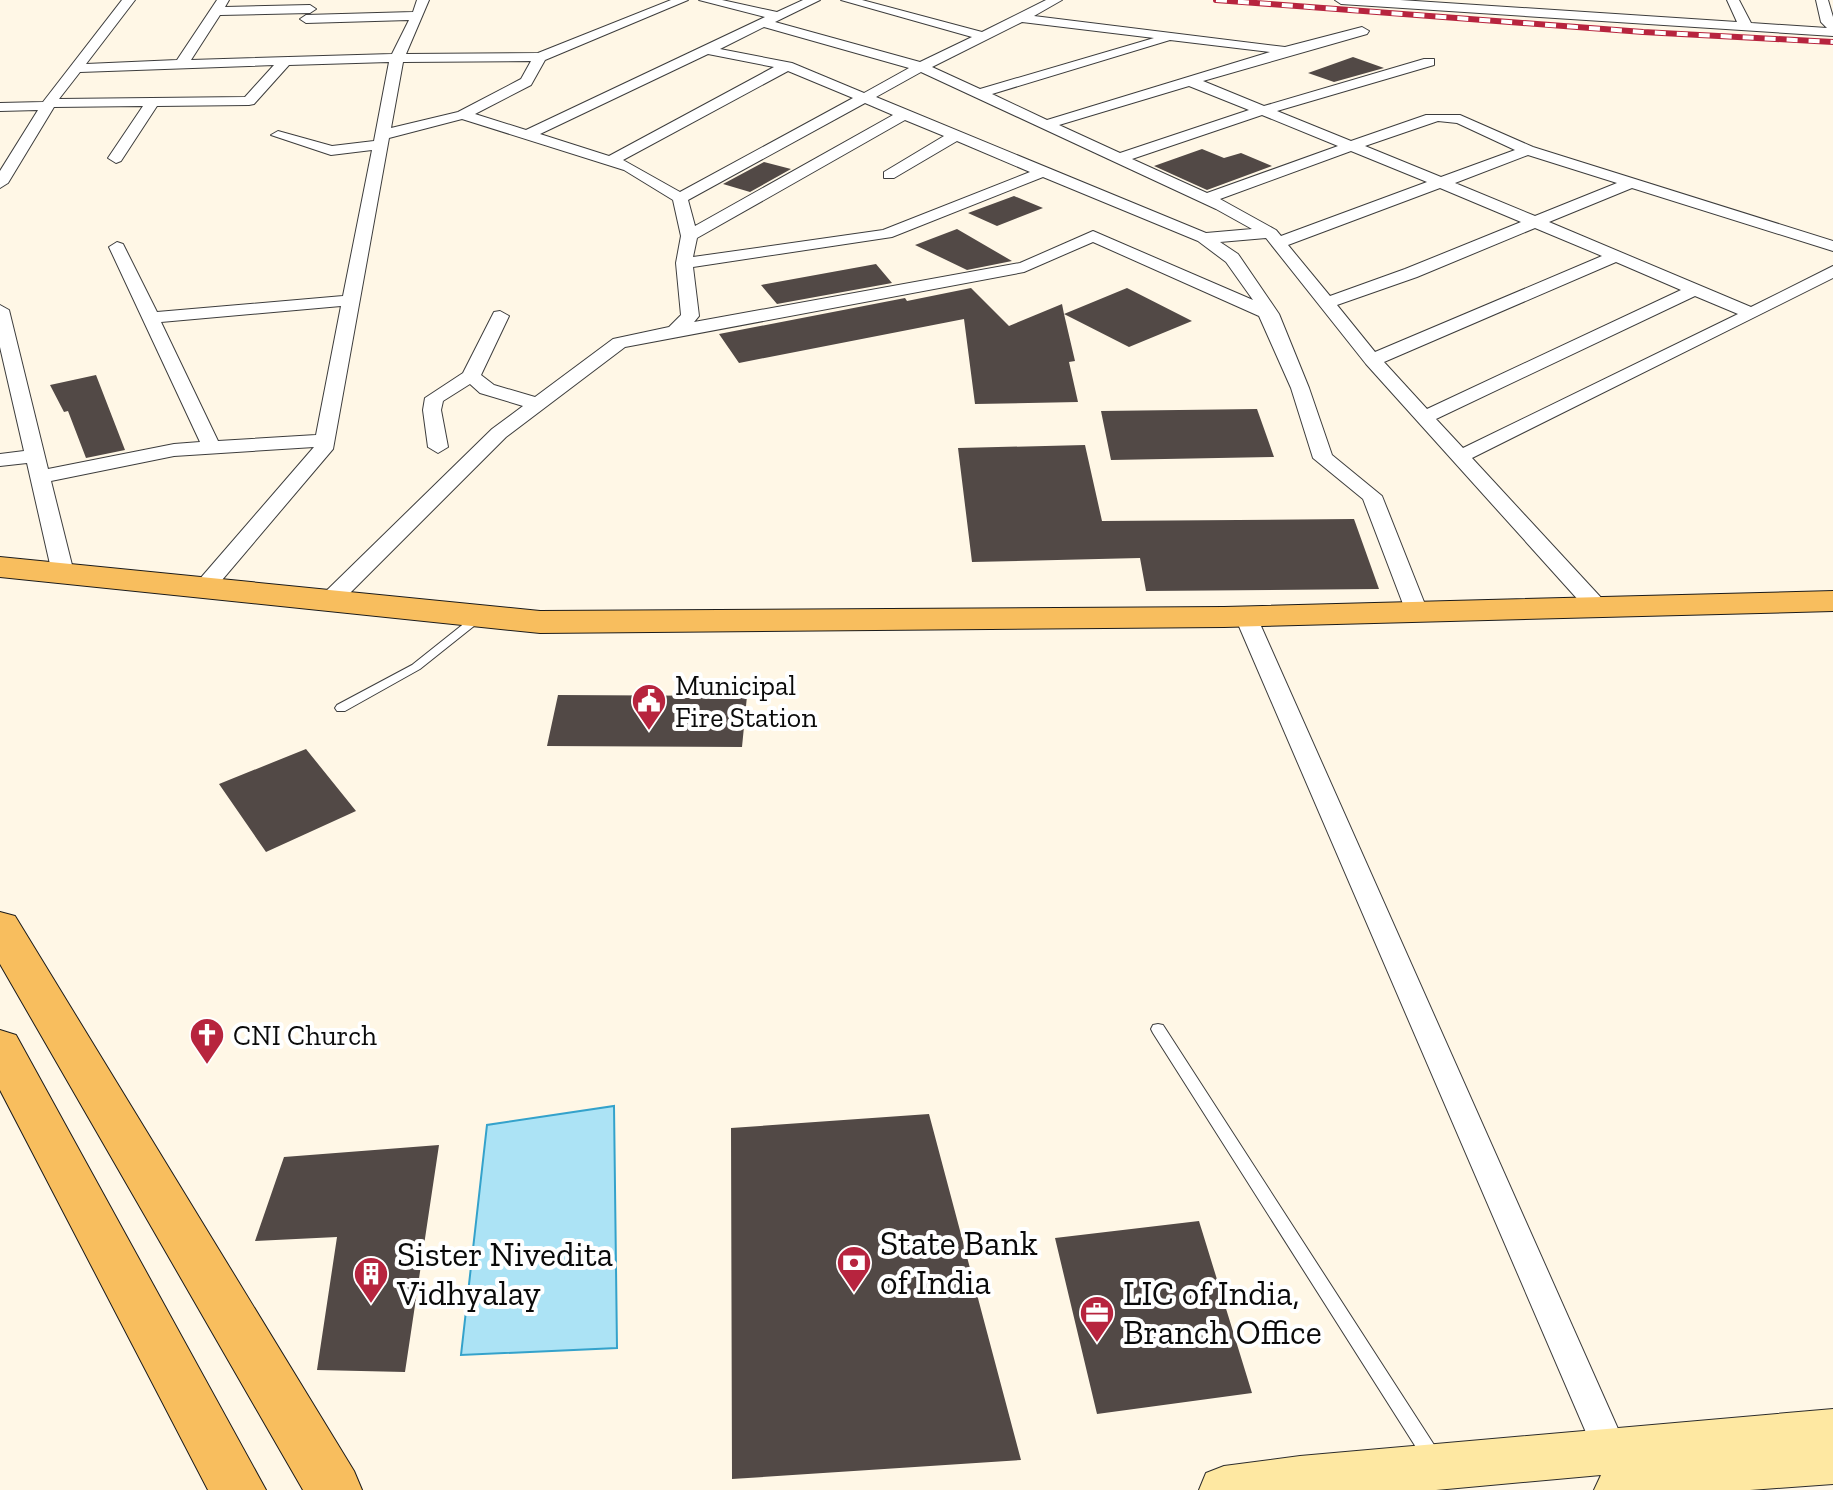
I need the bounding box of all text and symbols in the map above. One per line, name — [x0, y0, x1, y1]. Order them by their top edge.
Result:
place label: Municipal Fire Station — [675, 669, 817, 734]
public building icon: Municipal Fire Station — [630, 682, 668, 732]
church icon: CNI Church — [188, 1016, 226, 1066]
place label: CNI Church — [233, 1019, 377, 1052]
place label: State Bank of India — [880, 1223, 1038, 1303]
place label: Sister Nivedita Vidhyalay — [396, 1234, 613, 1314]
bank icon: State Bank of India — [835, 1244, 873, 1294]
building icon: Sister Nivedita Vidhyalay — [352, 1255, 390, 1305]
place label: LIC of India, Branch Office — [1123, 1273, 1322, 1353]
office icon: LIC of India, Branch Office — [1078, 1294, 1116, 1344]

